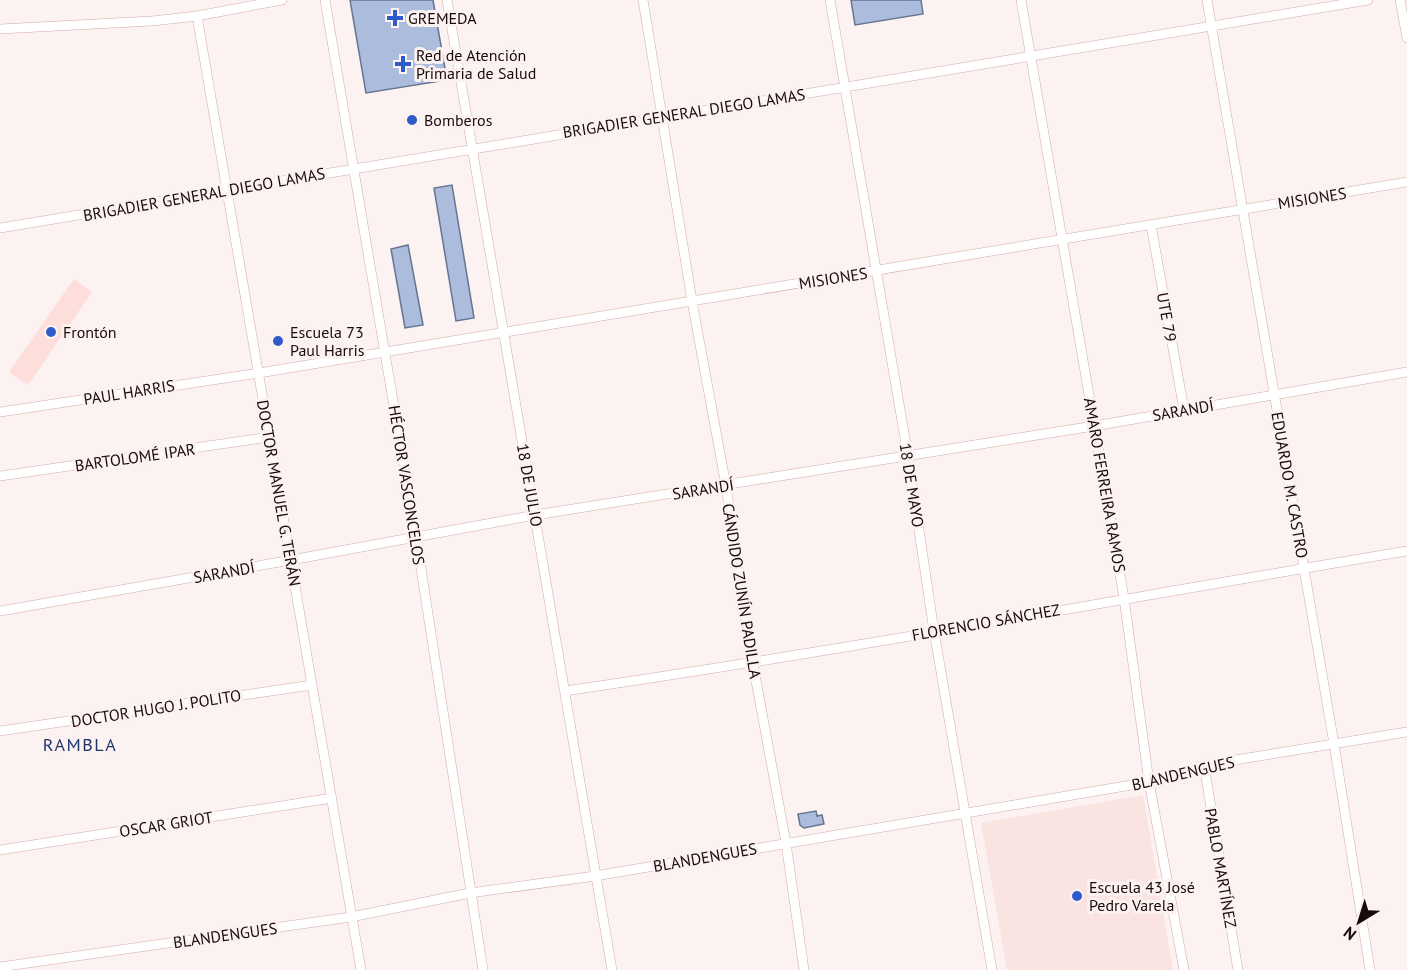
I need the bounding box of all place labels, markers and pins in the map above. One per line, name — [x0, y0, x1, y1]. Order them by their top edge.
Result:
place label: GREMEDA — [408, 8, 477, 28]
marker: GREMEDA — [386, 9, 404, 27]
place label: Red de Atención Primaria de Salud — [416, 45, 536, 83]
marker: Red de Atención Primaria de Salud — [394, 55, 412, 73]
place label: Bomberos — [424, 110, 493, 130]
marker: Bomberos — [405, 113, 419, 127]
place label: Frontón — [63, 322, 117, 342]
place label: Escuela 73 Paul Harris — [290, 322, 365, 360]
marker: Frontón — [44, 325, 58, 339]
marker: Escuela 73 Paul Harris — [271, 334, 285, 348]
place label: Escuela 43 José Pedro Varela — [1089, 877, 1195, 915]
marker: Escuela 43 José Pedro Varela — [1070, 889, 1084, 903]

